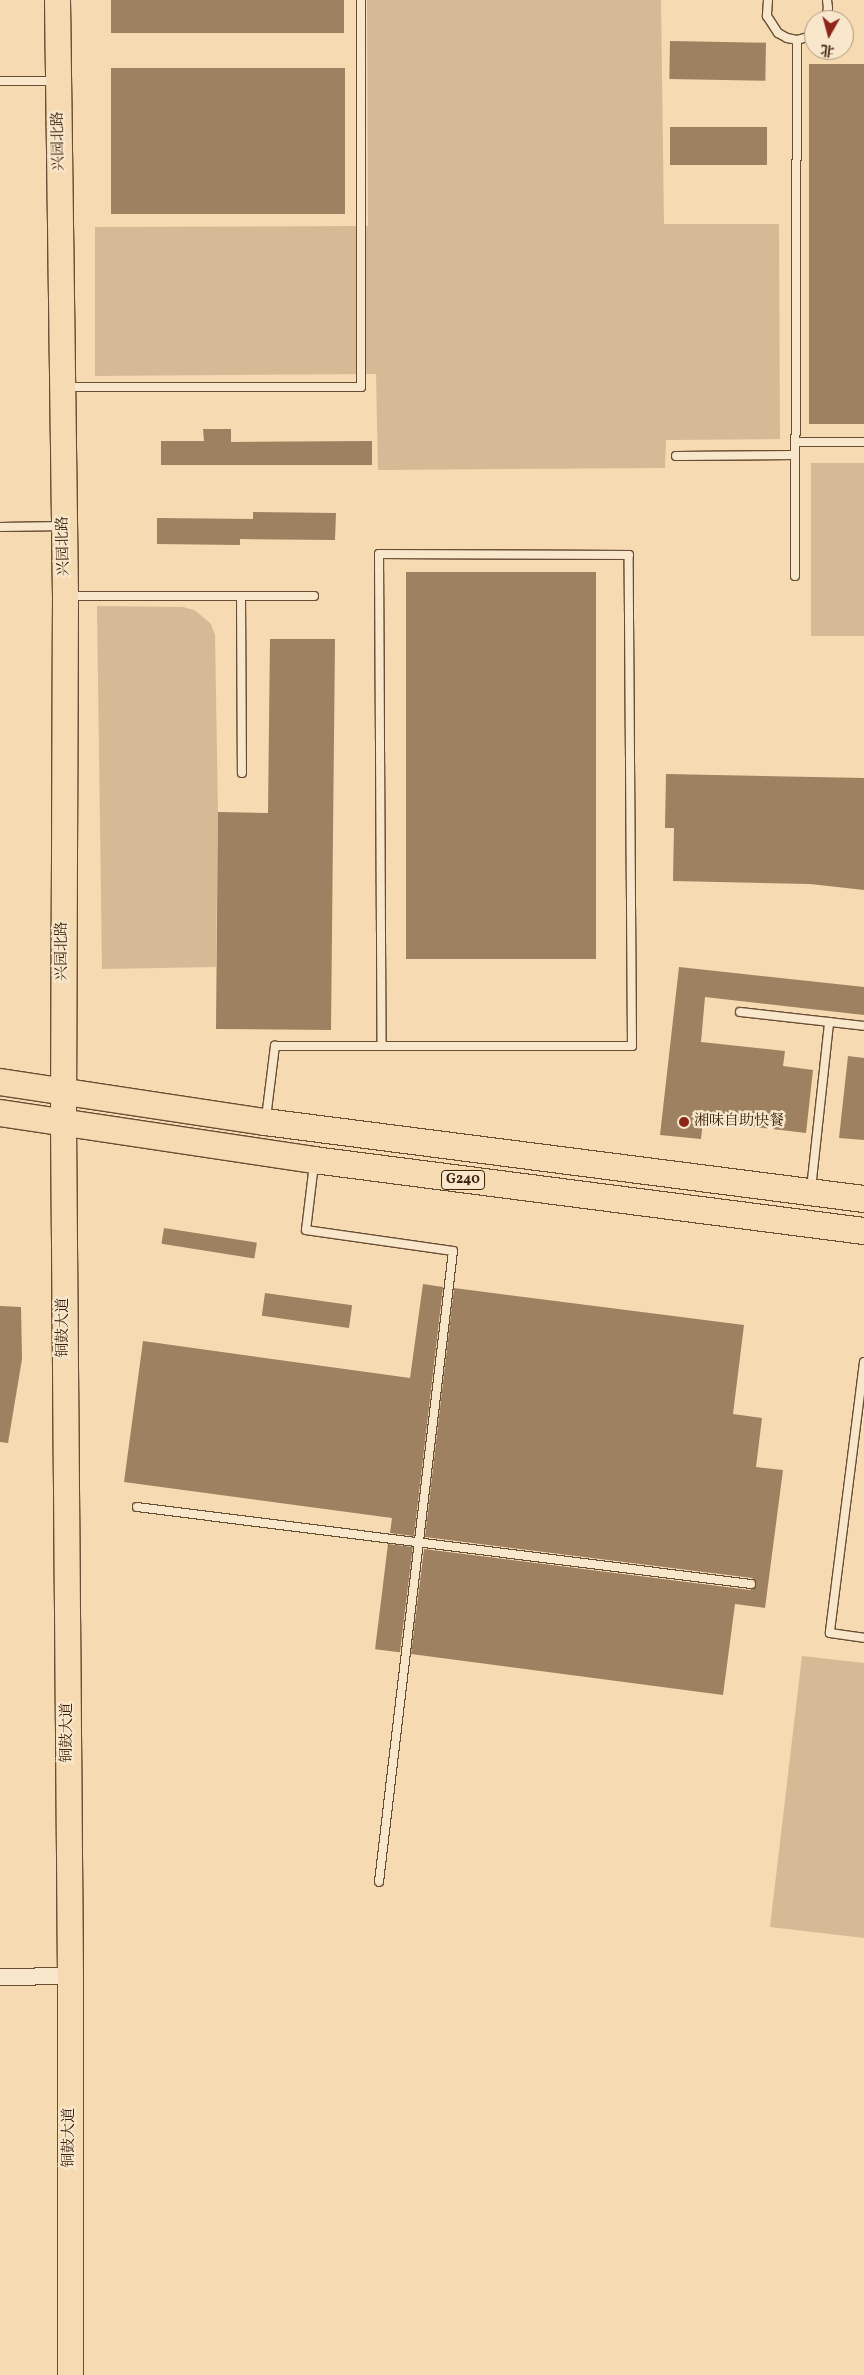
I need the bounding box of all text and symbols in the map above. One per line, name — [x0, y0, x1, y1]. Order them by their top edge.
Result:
north arrow — [804, 10, 854, 60]
text: 北 — [819, 39, 835, 60]
street label: 兴园北路 — [49, 111, 69, 171]
street label: 兴园北路 — [54, 516, 74, 576]
street label: 兴园北路 — [54, 921, 72, 981]
place label: 湘味自助快餐 — [694, 1113, 784, 1131]
marker: 湘味自助快餐 — [678, 1116, 690, 1128]
road number: G240 — [440, 1168, 486, 1192]
street label: 铜鼓大道 — [55, 1298, 73, 1358]
street label: 铜鼓大道 — [59, 1703, 77, 1763]
street label: 铜鼓大道 — [61, 2108, 79, 2168]

